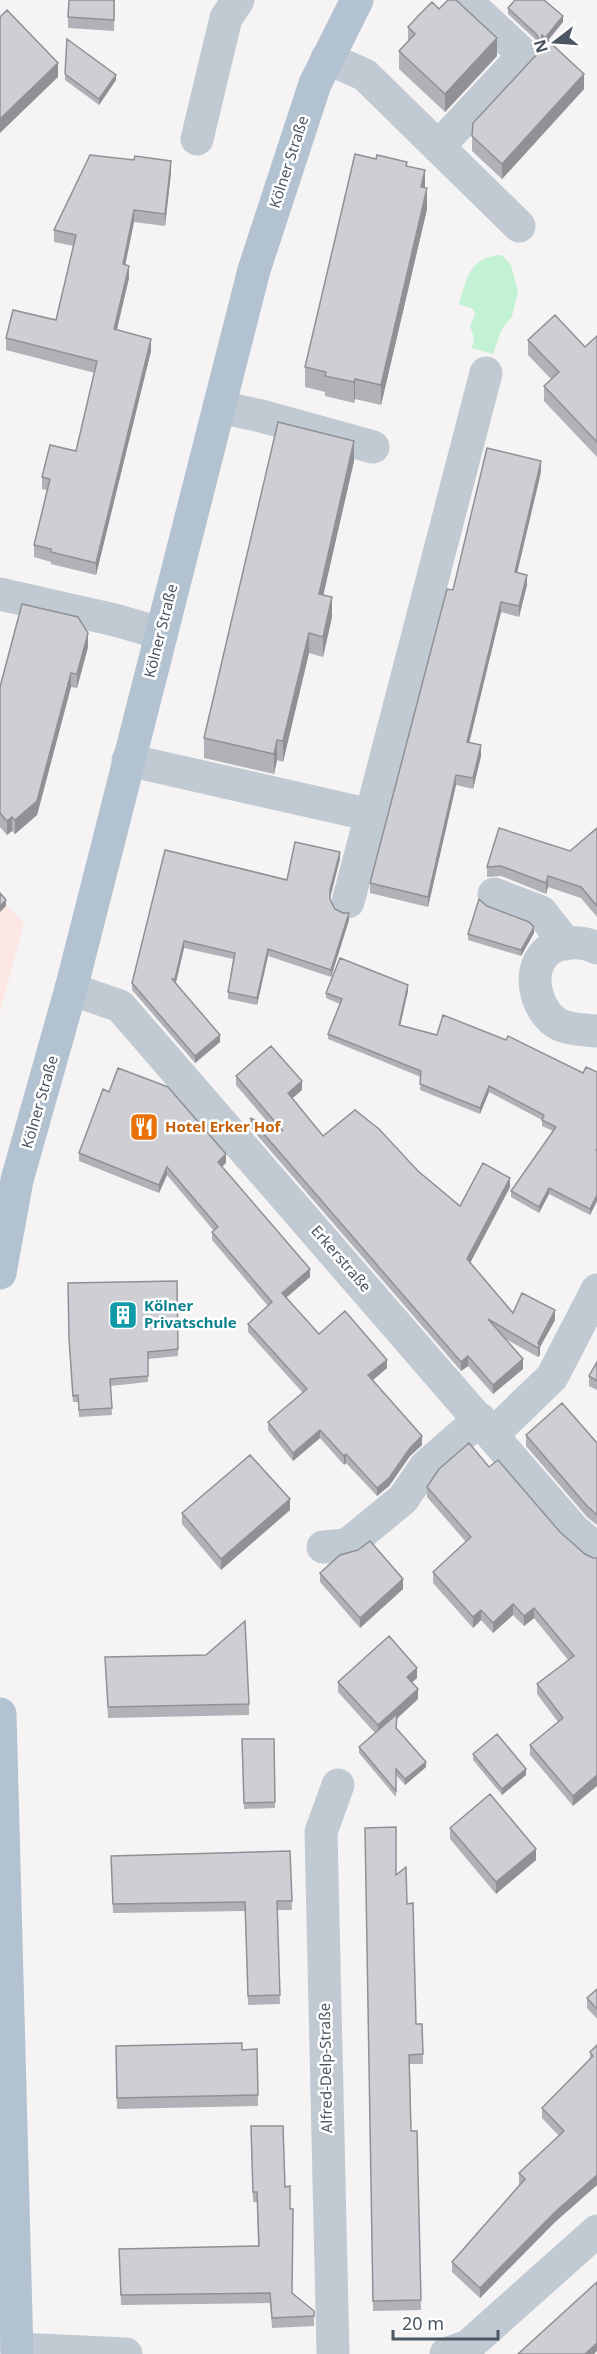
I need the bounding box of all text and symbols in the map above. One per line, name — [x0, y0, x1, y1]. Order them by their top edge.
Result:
north arrow — [525, 12, 585, 72]
text: N — [528, 37, 553, 56]
street label: Kölner Straße — [264, 113, 312, 210]
street label: Kölner Straße — [139, 582, 181, 680]
street label: Kölner Straße — [16, 1053, 62, 1151]
restaurant icon: Hotel Erker Hof — [128, 1111, 160, 1143]
place label: Hotel Erker Hof — [165, 1116, 282, 1136]
street label: Erkerstraße — [307, 1221, 376, 1296]
place label: Kölner Privatschule — [144, 1295, 237, 1332]
building icon: Kölner Privatschule — [107, 1299, 139, 1331]
street label: Alfred-Delp-Straße — [314, 2003, 336, 2133]
scale bar — [393, 2303, 498, 2341]
text: 20 m — [402, 2311, 444, 2335]

